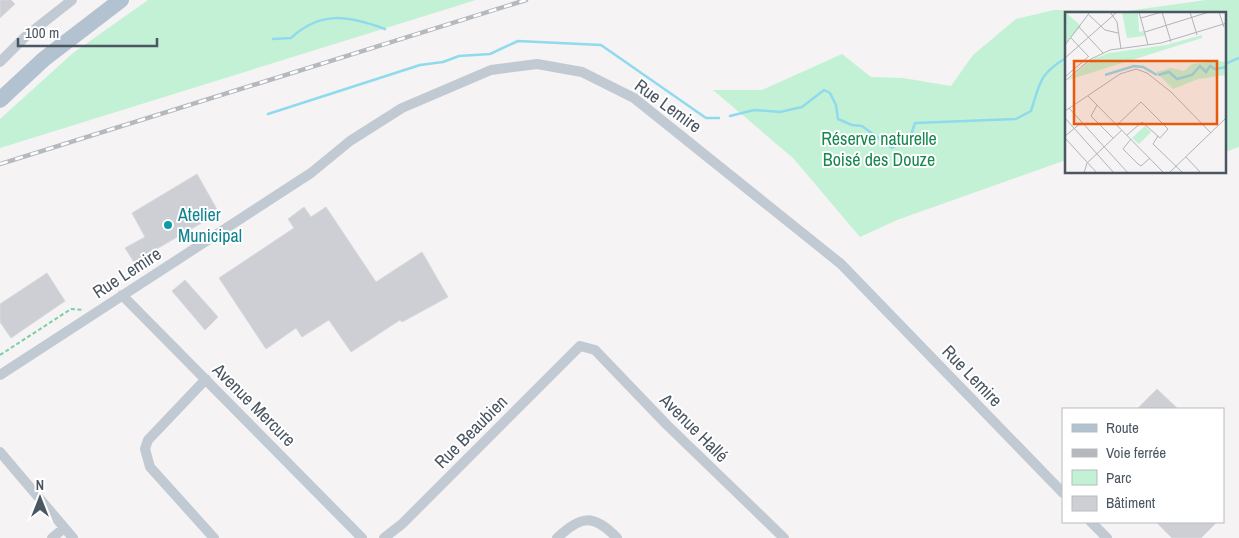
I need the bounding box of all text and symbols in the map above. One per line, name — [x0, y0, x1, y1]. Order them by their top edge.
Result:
inset map — [1065, 12, 1226, 174]
scale bar — [18, 15, 156, 47]
text: 100 m — [25, 22, 59, 43]
street label: Rue Lemire — [630, 73, 707, 138]
park label: Réserve naturelle Boisé des Douze — [821, 126, 937, 172]
place label: Atelier Municipal — [177, 202, 242, 248]
marker: Atelier Municipal — [162, 219, 174, 231]
street label: Rue Lemire — [88, 241, 166, 304]
street label: Rue Lemire — [937, 339, 1008, 412]
street label: Avenue Mercure — [207, 357, 301, 452]
street label: Avenue Hallé — [654, 387, 734, 467]
street label: Rue Beaubien — [428, 389, 513, 474]
legend — [1062, 408, 1224, 523]
text: Route — [1106, 417, 1139, 438]
text: Voie ferrée — [1106, 442, 1166, 463]
text: Parc — [1106, 467, 1131, 488]
north arrow — [15, 473, 65, 523]
text: N — [36, 476, 44, 494]
text: Bâtiment — [1106, 492, 1156, 513]

